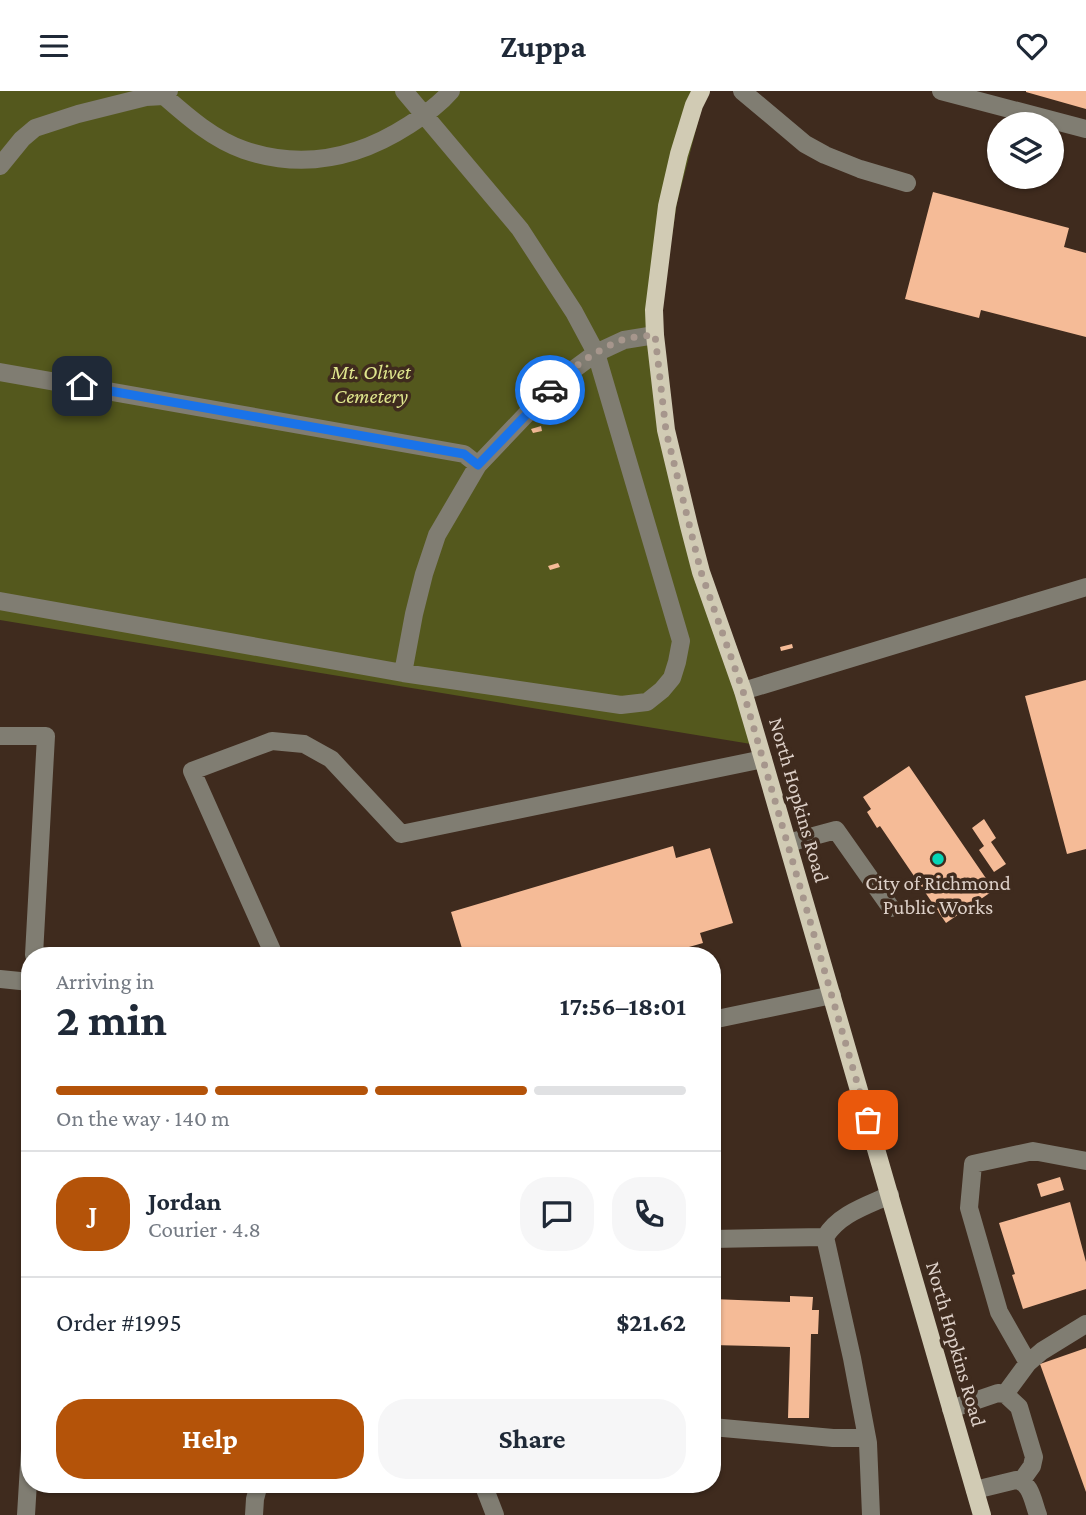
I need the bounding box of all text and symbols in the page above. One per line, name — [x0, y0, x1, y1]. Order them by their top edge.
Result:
icon: menu — [35, 27, 73, 65]
icon: heart — [1013, 27, 1051, 65]
text: Zuppa — [500, 28, 586, 64]
map controls — [987, 112, 1064, 189]
button: layers — [987, 112, 1064, 189]
courier — [515, 355, 585, 425]
pin — [52, 356, 112, 416]
park label: Mt. Olivet Cemetery — [330, 360, 412, 408]
icon: home — [63, 367, 101, 405]
icon: car — [531, 371, 569, 409]
street label: North Hopkins Road — [764, 715, 834, 885]
marker: City of Richmond Public Works — [930, 851, 946, 867]
place label: City of Richmond Public Works — [865, 871, 1011, 919]
text: Arriving in — [56, 968, 154, 994]
text: 17:56–18:01 — [560, 992, 686, 1021]
text: 2 min — [56, 994, 167, 1045]
pin — [838, 1090, 898, 1150]
icon: bag — [849, 1101, 887, 1139]
text: On the way · 140 m — [56, 1105, 230, 1131]
button: chat — [520, 1177, 594, 1251]
button: phone — [612, 1177, 686, 1251]
text: Jordan — [148, 1187, 222, 1216]
text: J — [89, 1200, 97, 1229]
text: Courier · 4.8 — [148, 1216, 261, 1242]
street label: North Hopkins Road — [921, 1259, 991, 1429]
text: Order #1995 — [56, 1308, 182, 1337]
text: $21.62 — [616, 1308, 686, 1337]
button: Help — [56, 1399, 364, 1479]
button: Share — [378, 1399, 686, 1479]

